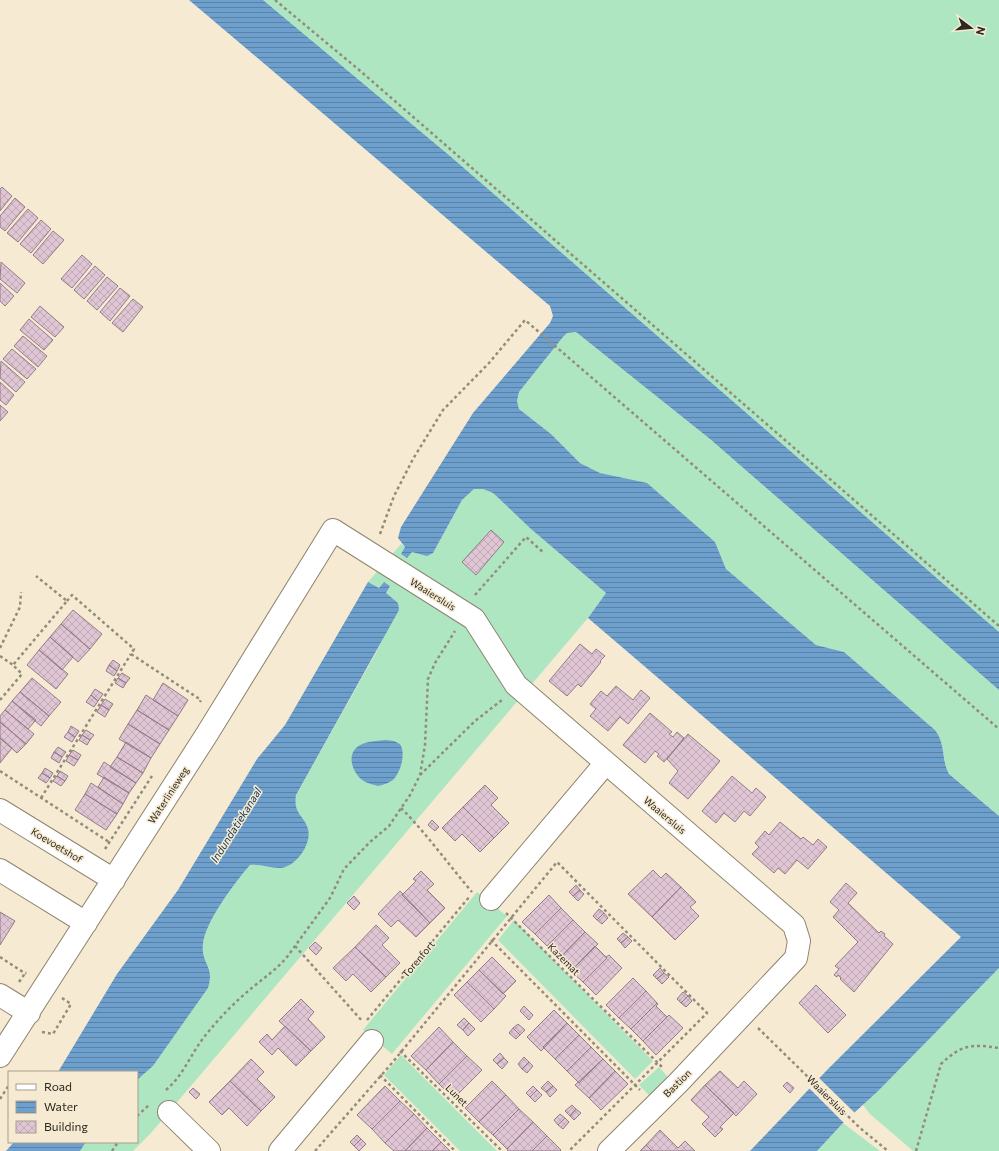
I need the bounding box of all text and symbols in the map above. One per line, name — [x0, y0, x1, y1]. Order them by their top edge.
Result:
north arrow — [951, 8, 991, 48]
text: N — [974, 25, 988, 37]
street label: Waaiersluis — [408, 575, 458, 613]
street label: Waterlinieweg — [145, 764, 191, 826]
water label: Indundatiekanaal — [207, 785, 264, 865]
street label: Waaiersluis — [641, 794, 689, 836]
street label: Koevoetshof — [29, 825, 85, 865]
street label: Torenfort — [399, 938, 437, 980]
street label: Kazemat — [546, 941, 582, 977]
street label: Bastion — [661, 1067, 693, 1099]
legend — [8, 1071, 138, 1143]
street label: Waaiersluis — [805, 1073, 850, 1118]
text: Road — [44, 1079, 72, 1093]
street label: Lunet — [443, 1081, 471, 1109]
text: Water — [44, 1099, 78, 1113]
text: Building — [44, 1119, 88, 1133]

